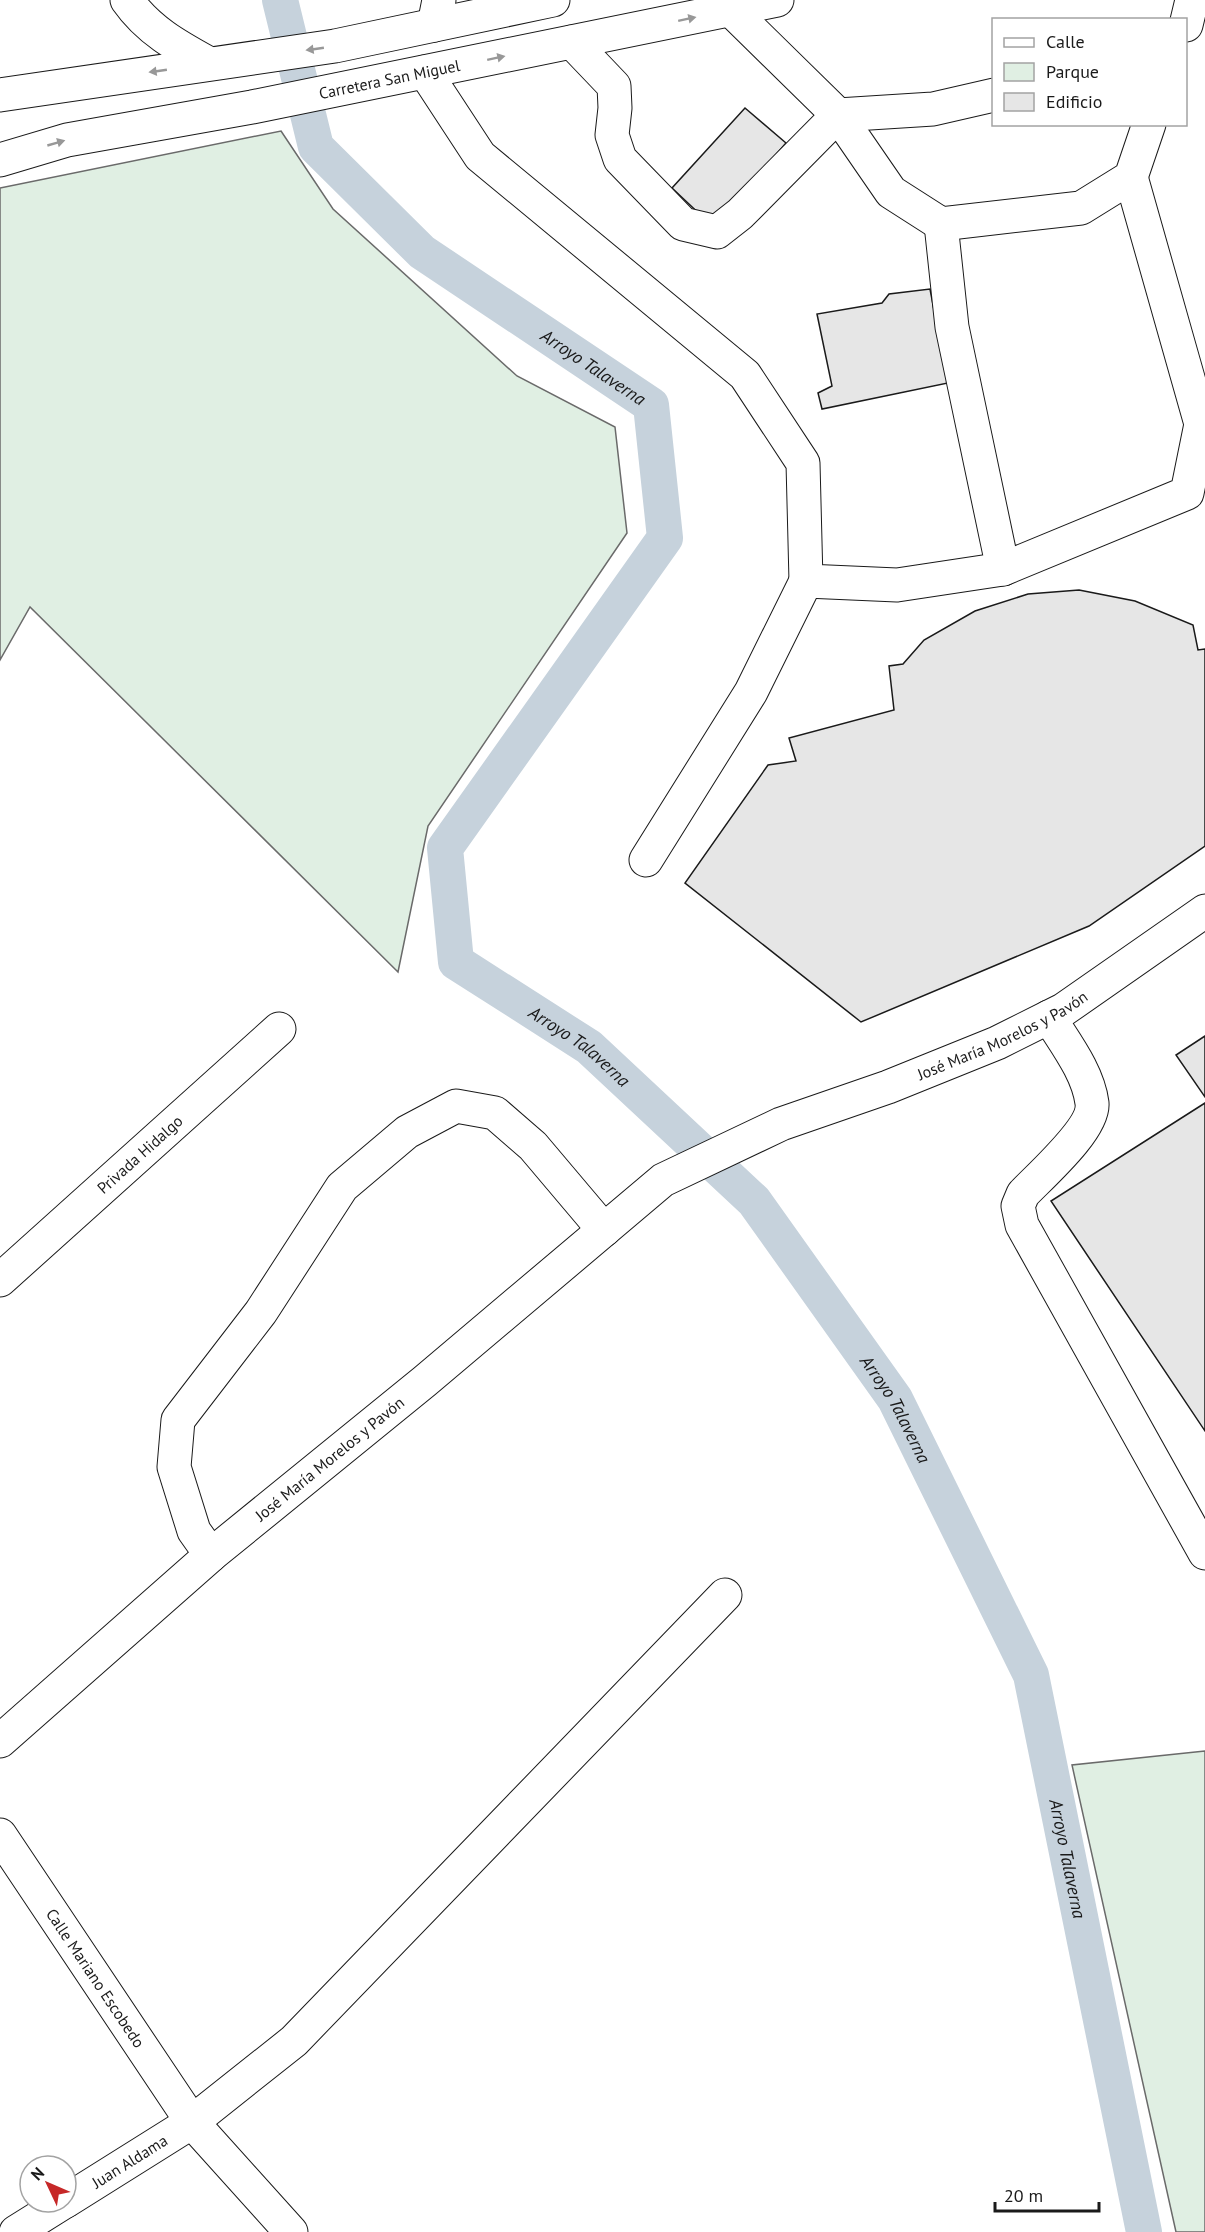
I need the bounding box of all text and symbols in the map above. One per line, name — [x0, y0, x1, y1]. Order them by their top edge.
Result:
one-way arrow — [678, 13, 696, 23]
legend — [992, 18, 1187, 126]
text: Calle — [1046, 30, 1085, 53]
one-way arrow — [305, 44, 324, 53]
one-way arrow — [487, 53, 506, 62]
street label: Carretera San Miguel — [317, 55, 462, 103]
text: Parque — [1046, 60, 1099, 83]
one-way arrow — [148, 66, 167, 75]
text: Edificio — [1046, 90, 1102, 113]
one-way arrow — [47, 138, 65, 147]
water label: Arroyo Talaverna — [536, 323, 651, 410]
street label: José María Morelos y Pavón — [913, 986, 1091, 1085]
water label: Arroyo Talaverna — [524, 1000, 635, 1091]
street label: Privada Hidalgo — [93, 1111, 187, 1198]
water label: Arroyo Talaverna — [855, 1349, 936, 1467]
street label: José María Morelos y Pavón — [250, 1392, 408, 1526]
water label: Arroyo Talaverna — [1045, 1796, 1092, 1921]
street label: Calle Mariano Escobedo — [42, 1905, 149, 2051]
street label: Juan Aldama — [87, 2130, 171, 2193]
north arrow — [18, 2154, 78, 2214]
text: N — [26, 2163, 48, 2184]
scale bar — [995, 2175, 1098, 2213]
text: 20 m — [1004, 2184, 1043, 2207]

